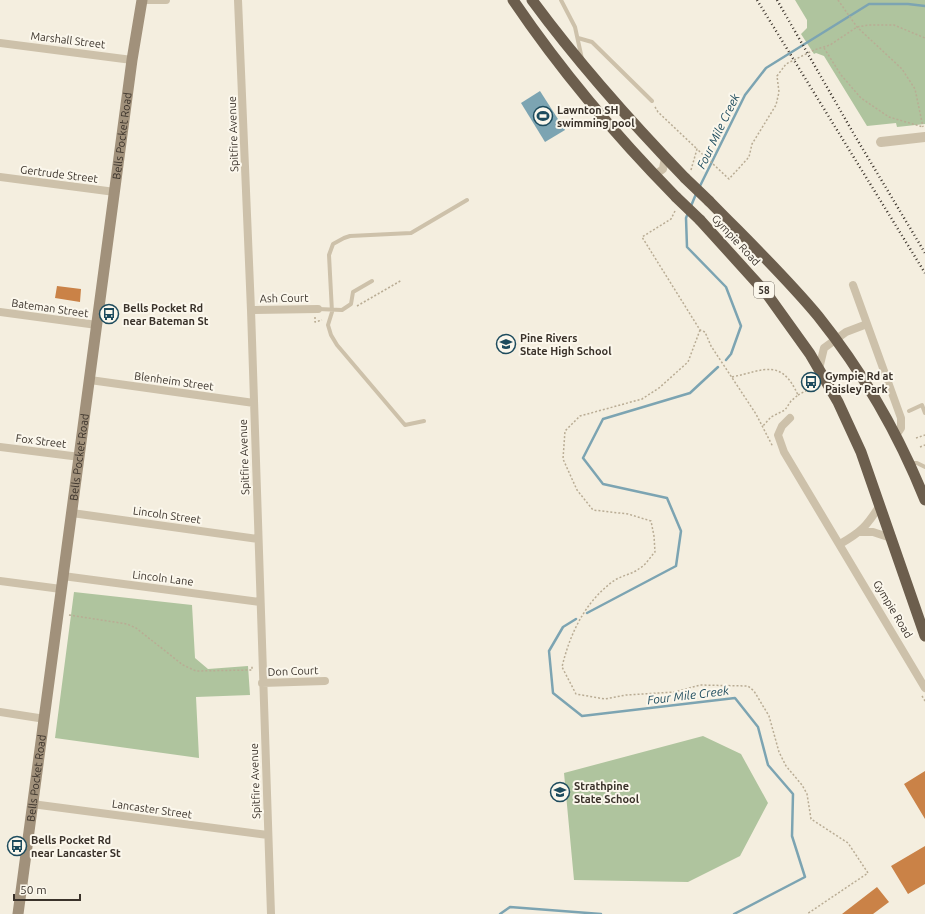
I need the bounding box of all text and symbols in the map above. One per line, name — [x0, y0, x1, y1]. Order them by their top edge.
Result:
street label: Marshall Street — [30, 29, 107, 51]
water label: Four Mile Creek — [694, 91, 742, 171]
street label: Bells Pocket Road — [110, 92, 134, 180]
street label: Spitfire Avenue — [226, 96, 240, 172]
place label: Lawnton SH swimming pool — [557, 104, 635, 129]
sports icon: Lawnton SH swimming pool — [532, 105, 554, 127]
street label: Gertrude Street — [20, 163, 99, 185]
street label: Gympie Road — [709, 212, 763, 268]
road number: 58 — [754, 282, 774, 298]
street label: Ash Court — [259, 292, 309, 304]
street label: Bateman Street — [11, 297, 90, 319]
place label: Bells Pocket Rd near Bateman St — [123, 302, 209, 327]
bus stop icon: Bells Pocket Rd near Bateman St — [98, 303, 120, 325]
place label: Pine Rivers State High School — [520, 332, 612, 357]
school or university icon: Pine Rivers State High School — [495, 333, 517, 355]
street label: Blenheim Street — [134, 369, 215, 393]
place label: Gympie Rd at Paisley Park — [825, 370, 894, 395]
bus stop icon: Gympie Rd at Paisley Park — [800, 371, 822, 393]
street label: Bells Pocket Road — [67, 413, 91, 501]
street label: Spitfire Avenue — [237, 419, 251, 495]
street label: Fox Street — [15, 432, 68, 450]
street label: Lincoln Street — [132, 504, 202, 526]
street label: Lincoln Lane — [132, 568, 194, 588]
street label: Gympie Road — [871, 578, 915, 640]
street label: Don Court — [267, 664, 319, 678]
water label: Four Mile Creek — [647, 683, 730, 706]
street label: Bells Pocket Road — [24, 734, 48, 823]
street label: Spitfire Avenue — [248, 743, 262, 819]
place label: Strathpine State School — [574, 780, 640, 805]
school or university icon: Strathpine State School — [549, 781, 571, 803]
street label: Lancaster Street — [111, 797, 194, 821]
place label: Bells Pocket Rd near Lancaster St — [31, 834, 121, 859]
bus stop icon: Bells Pocket Rd near Lancaster St — [6, 835, 28, 857]
scale bar — [14, 876, 80, 902]
text: 50 m — [20, 883, 47, 896]

